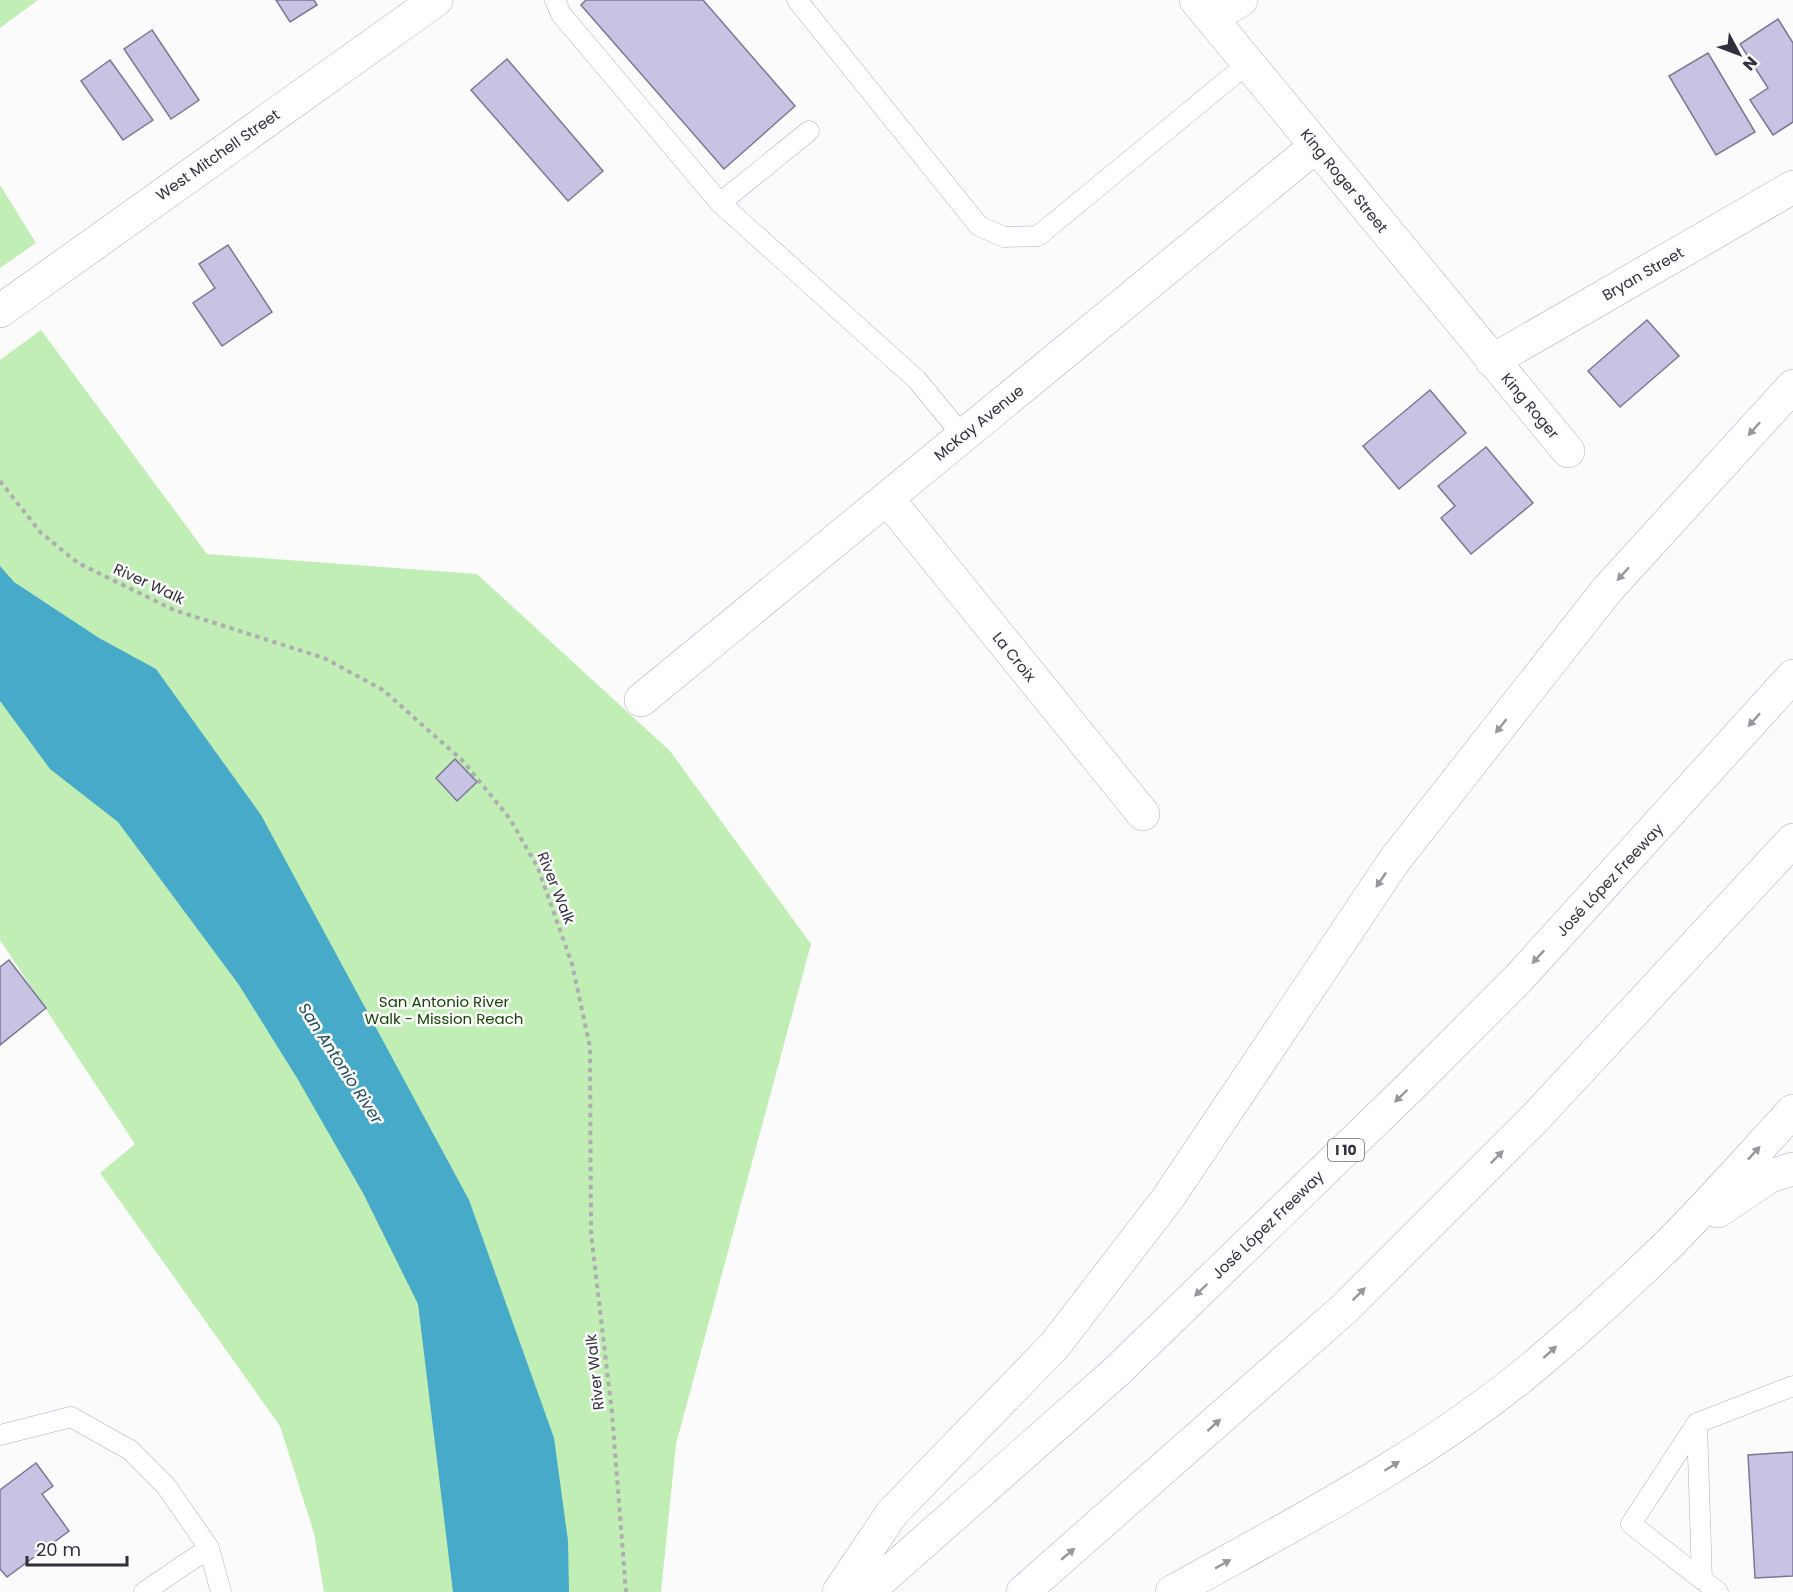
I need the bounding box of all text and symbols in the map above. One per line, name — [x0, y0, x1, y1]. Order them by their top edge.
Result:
north arrow — [1709, 24, 1769, 84]
text: N — [1737, 51, 1763, 76]
street label: West Mitchell Street — [152, 104, 284, 205]
street label: King Roger Street — [1296, 124, 1393, 237]
street label: Bryan Street — [1598, 242, 1687, 305]
street label: King Roger — [1497, 368, 1564, 443]
street label: McKay Avenue — [929, 380, 1028, 465]
one-way arrow — [1747, 422, 1761, 437]
street label: River Walk — [110, 558, 188, 609]
one-way arrow — [1616, 566, 1630, 580]
street label: La Croix — [988, 627, 1041, 686]
one-way arrow — [1748, 712, 1761, 727]
one-way arrow — [1494, 718, 1507, 734]
street label: José López Freeway — [1552, 818, 1668, 941]
street label: River Walk — [532, 848, 581, 927]
one-way arrow — [1376, 872, 1387, 888]
one-way arrow — [1531, 950, 1545, 965]
park label: San Antonio River Walk - Mission Reach — [365, 991, 523, 1029]
water label: San Antonio River — [293, 998, 389, 1129]
one-way arrow — [1395, 1089, 1409, 1103]
road number: I 10 — [1328, 1139, 1364, 1161]
one-way arrow — [1747, 1146, 1760, 1161]
one-way arrow — [1489, 1150, 1503, 1164]
street label: José López Freeway — [1207, 1165, 1328, 1283]
one-way arrow — [1194, 1283, 1208, 1297]
one-way arrow — [1352, 1287, 1366, 1302]
street label: River Walk — [580, 1333, 609, 1411]
one-way arrow — [1542, 1346, 1557, 1359]
one-way arrow — [1206, 1419, 1221, 1432]
one-way arrow — [1384, 1460, 1400, 1471]
scale bar — [27, 1529, 128, 1567]
text: 20 m — [36, 1537, 81, 1562]
one-way arrow — [1060, 1548, 1076, 1561]
one-way arrow — [1215, 1559, 1232, 1569]

